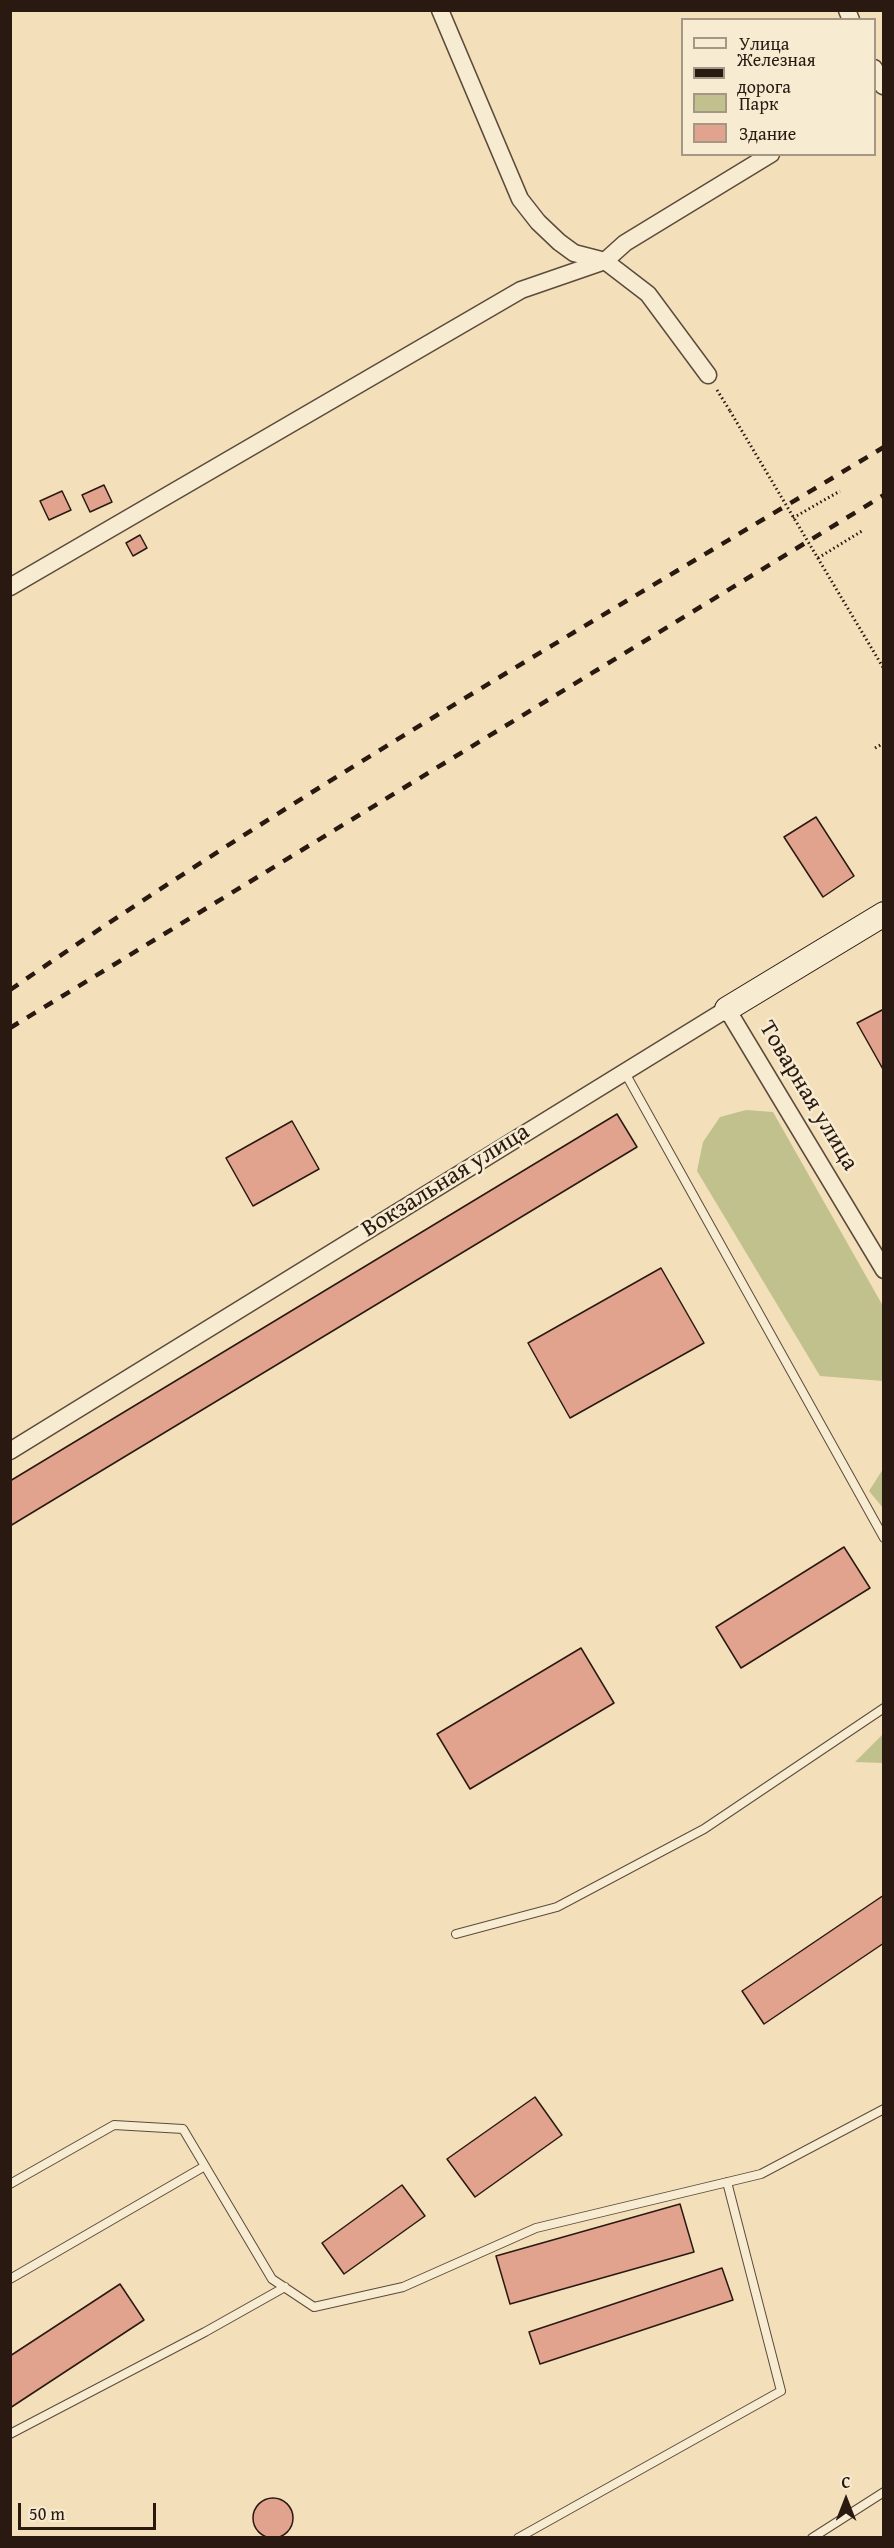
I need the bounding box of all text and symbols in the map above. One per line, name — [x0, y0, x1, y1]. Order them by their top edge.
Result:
legend — [681, 18, 876, 156]
text: Улица — [739, 30, 789, 57]
text: Железная дорога — [737, 46, 816, 100]
text: Парк — [739, 90, 778, 117]
text: Здание — [739, 120, 796, 147]
street label: Товарная улица — [752, 1016, 864, 1176]
street label: Вокзальная улица — [357, 1118, 535, 1244]
north arrow — [816, 2470, 876, 2530]
text: С — [841, 2470, 851, 2494]
scale bar — [21, 2491, 159, 2529]
text: 50 m — [29, 2500, 65, 2527]

